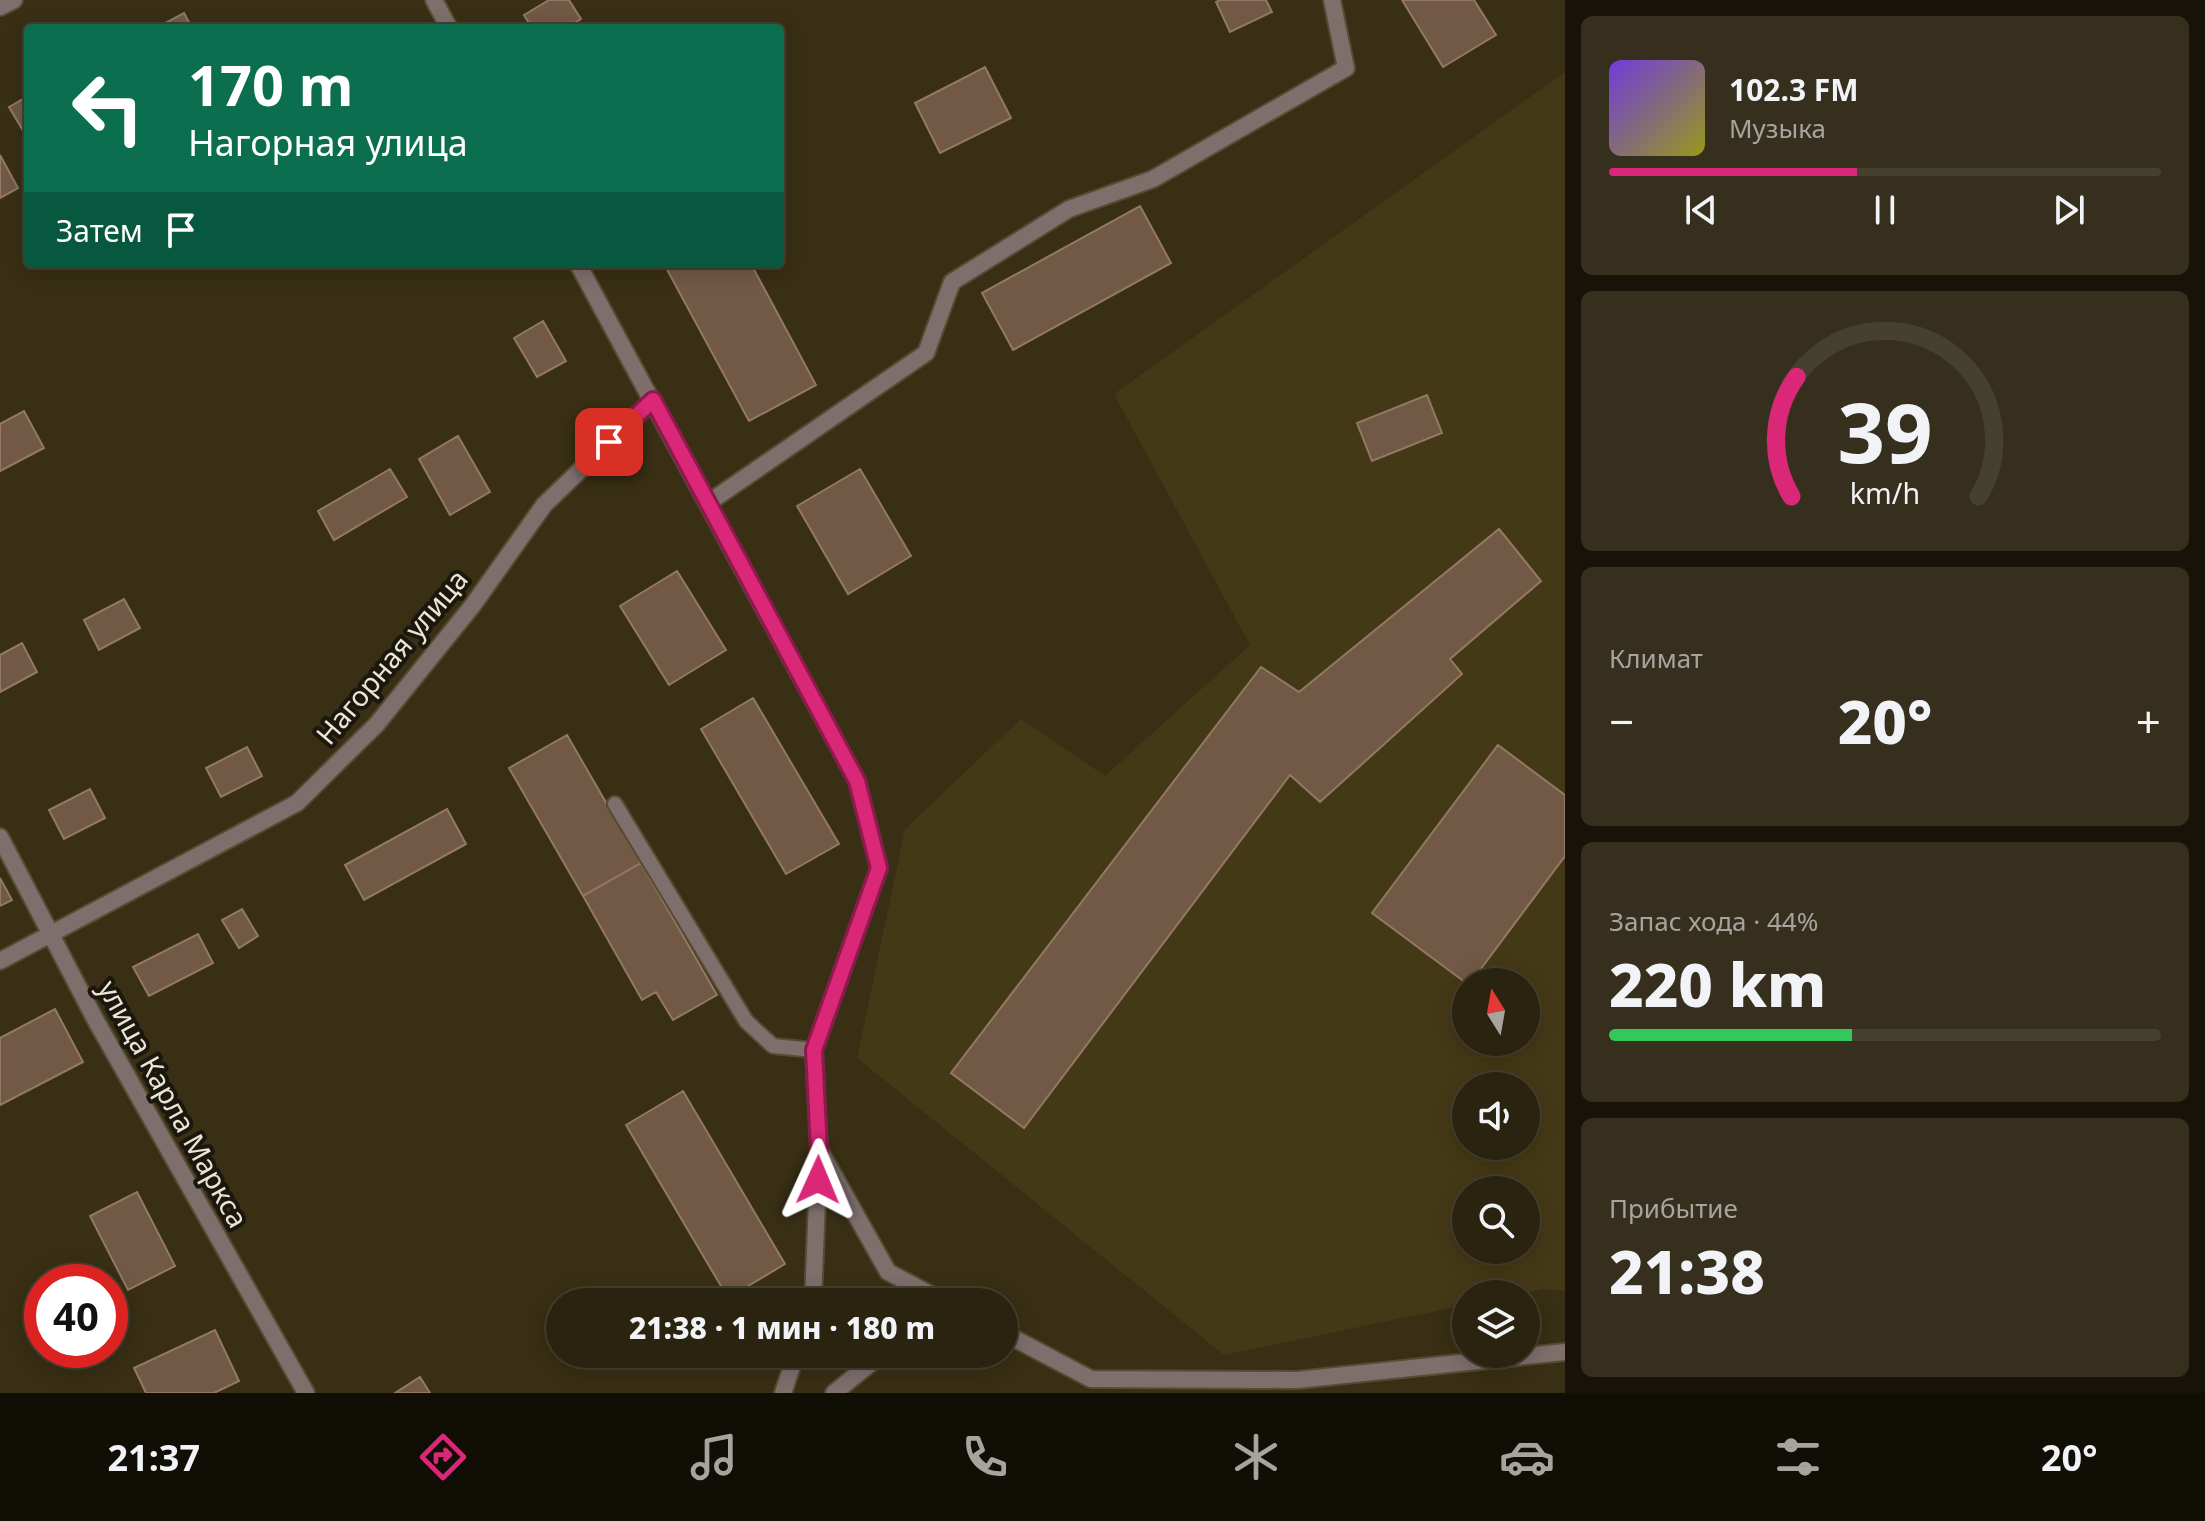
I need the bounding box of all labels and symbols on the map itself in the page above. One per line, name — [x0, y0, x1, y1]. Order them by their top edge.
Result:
pin — [575, 408, 643, 476]
street label: Нагорная улица — [307, 561, 476, 752]
north arrow — [1452, 968, 1540, 1056]
street label: улица Карла Маркса — [90, 973, 258, 1234]
position arrow — [776, 1138, 860, 1222]
speed limit sign: 40 — [24, 1264, 128, 1368]

